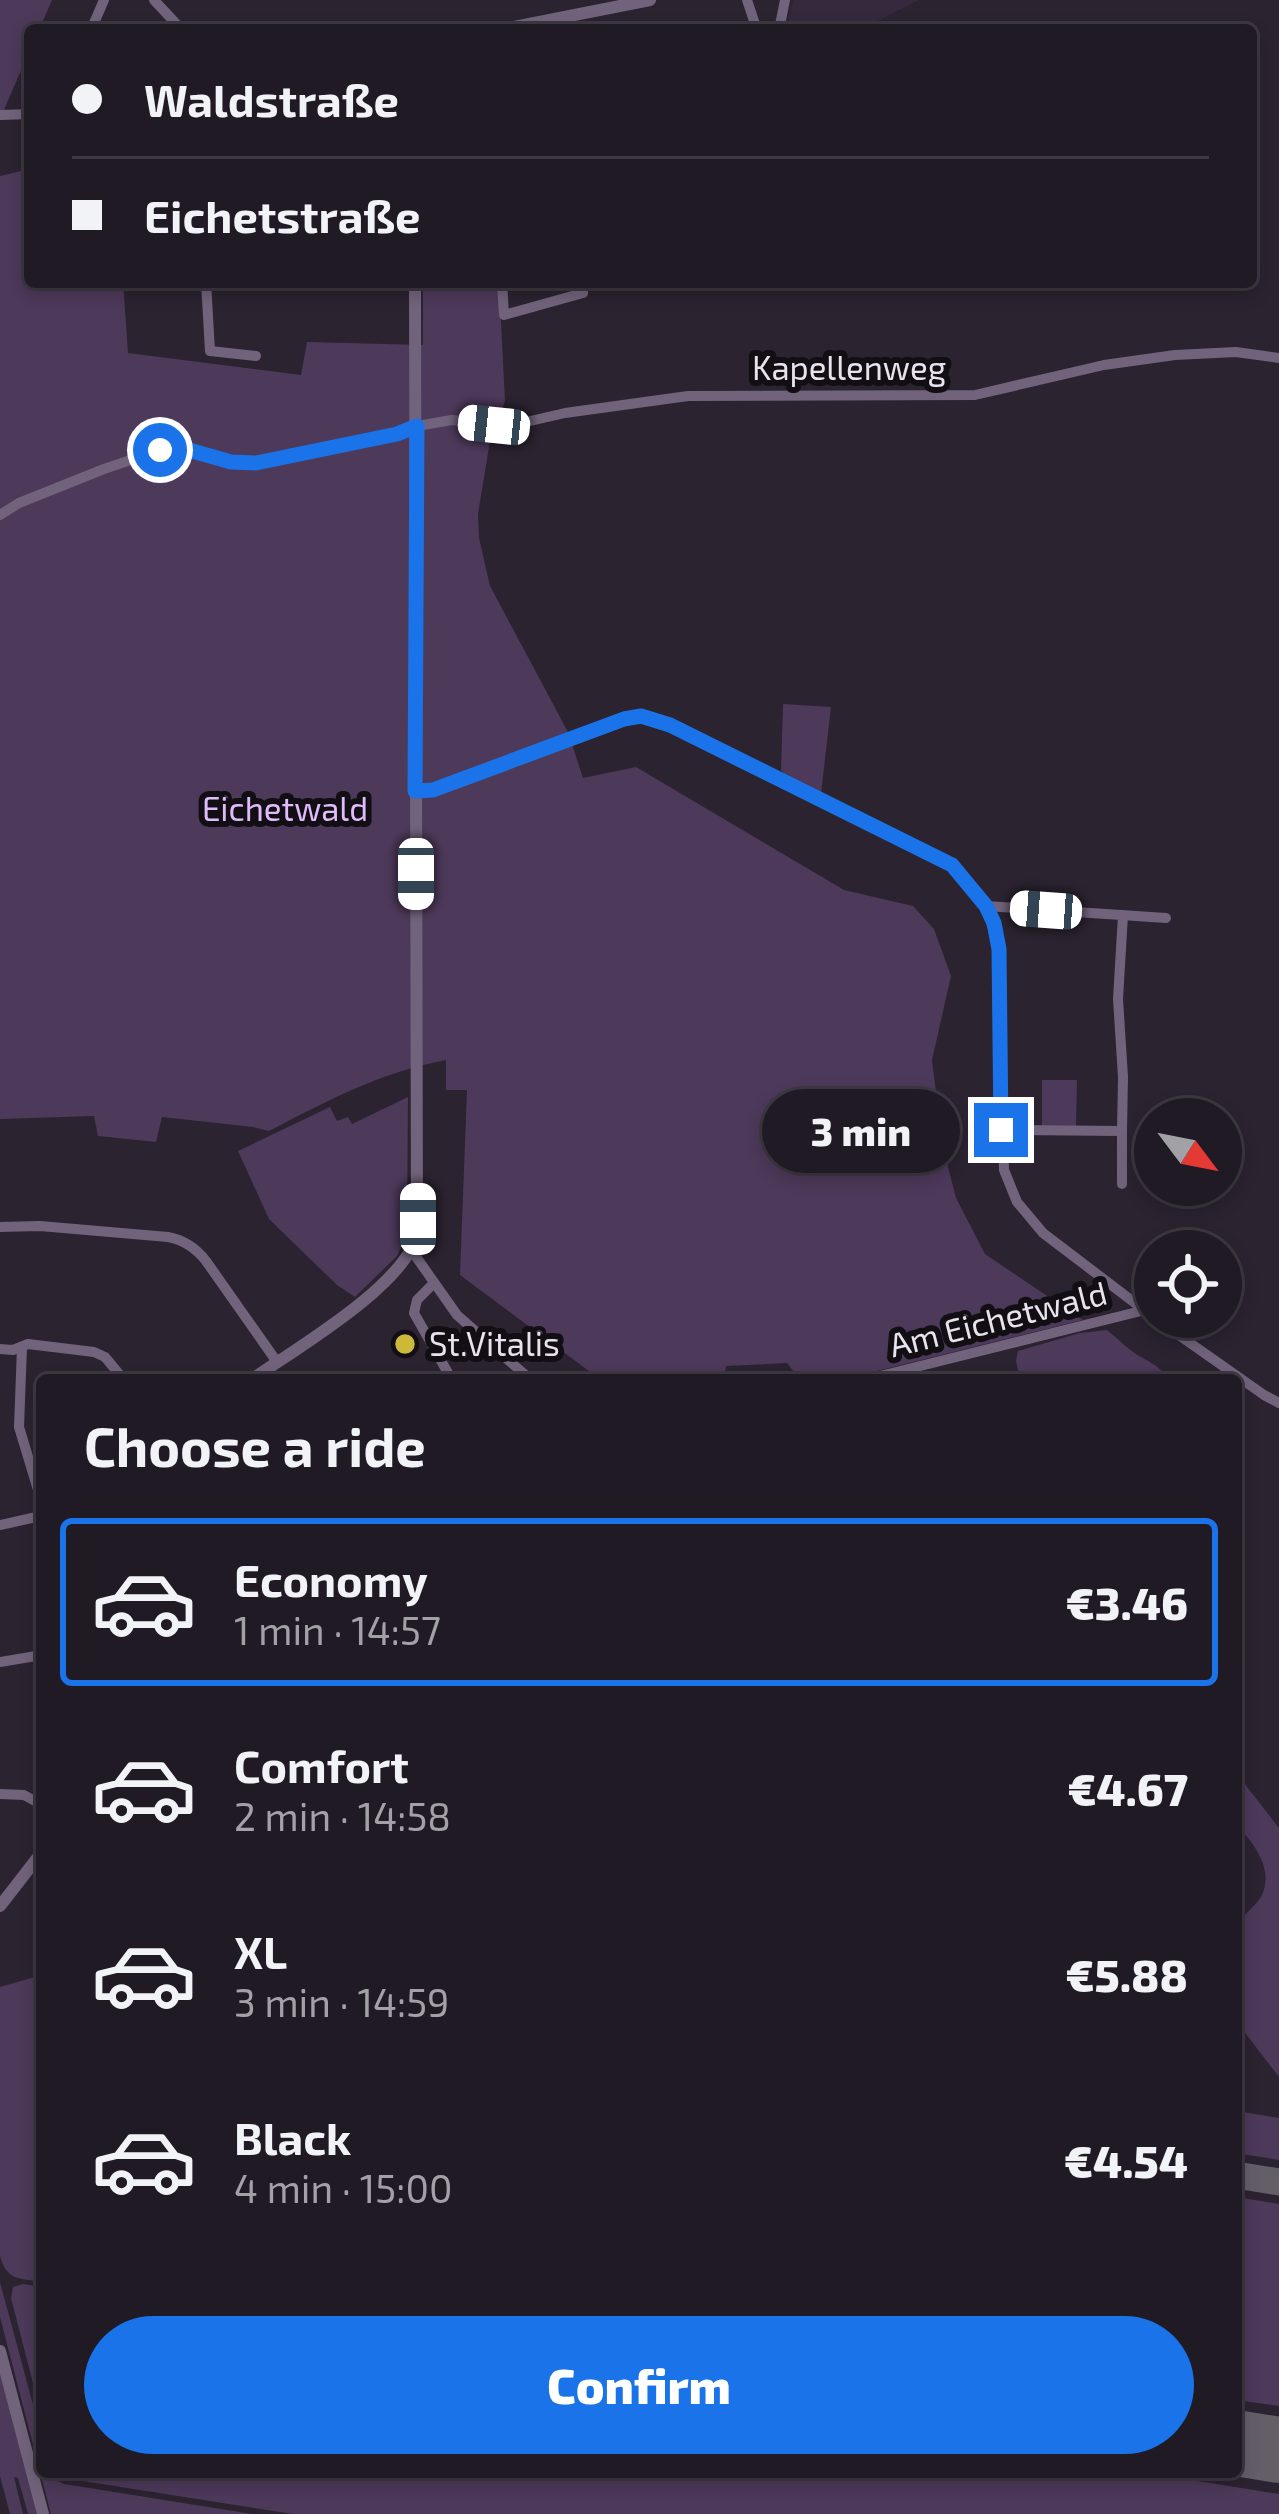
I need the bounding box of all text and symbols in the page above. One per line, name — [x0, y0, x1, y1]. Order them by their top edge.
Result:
text: Waldstraße — [144, 72, 399, 126]
text: Eichetstraße — [144, 188, 420, 242]
street label: Kapellenweg — [752, 347, 946, 387]
car — [456, 403, 532, 447]
route start — [133, 423, 187, 477]
park label: Eichetwald — [202, 788, 368, 828]
car — [398, 838, 434, 910]
car — [1009, 890, 1083, 930]
callout: 3 min — [761, 1088, 959, 1172]
north arrow — [1134, 1098, 1242, 1206]
map controls — [1134, 1098, 1242, 1338]
route end — [974, 1103, 1028, 1157]
text: 3 min — [811, 1107, 911, 1154]
car — [400, 1183, 436, 1255]
button: locate — [1134, 1230, 1242, 1338]
street label: Am Eichetwald — [885, 1272, 1111, 1364]
place label: St.Vitalis — [429, 1323, 560, 1363]
marker: St.Vitalis — [392, 1331, 418, 1357]
text: Choose a ride — [84, 1413, 426, 1478]
icon: car — [90, 1548, 198, 1656]
text: Economy — [234, 1552, 428, 1606]
text: €3.46 — [1066, 1575, 1188, 1629]
text: 1 min · 14:57 — [234, 1606, 441, 1653]
icon: car — [90, 1734, 198, 1842]
text: Comfort — [234, 1738, 409, 1792]
text: €4.67 — [1067, 1761, 1188, 1815]
text: 2 min · 14:58 — [234, 1792, 451, 1839]
icon: car — [90, 1920, 198, 2028]
text: XL — [234, 1924, 287, 1978]
text: €5.88 — [1066, 1947, 1188, 2001]
text: 3 min · 14:59 — [234, 1978, 449, 2025]
icon: car — [90, 2106, 198, 2214]
text: Black — [234, 2110, 351, 2164]
text: €4.54 — [1064, 2133, 1188, 2187]
text: 4 min · 15:00 — [234, 2164, 452, 2211]
button: Confirm — [84, 2316, 1194, 2454]

